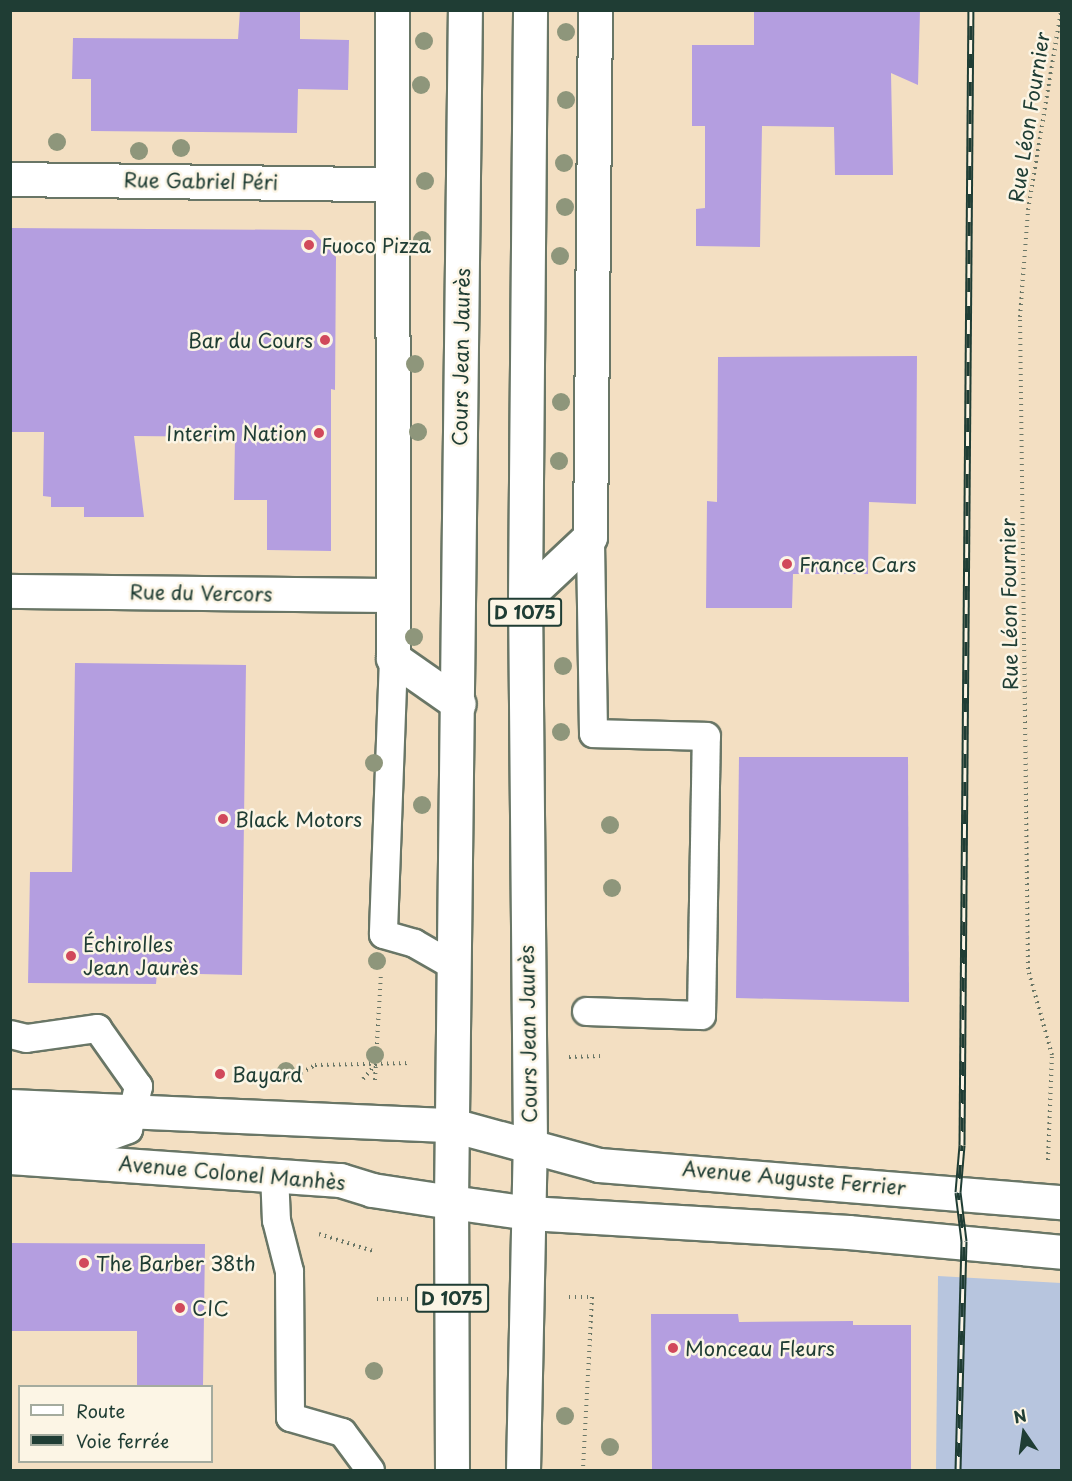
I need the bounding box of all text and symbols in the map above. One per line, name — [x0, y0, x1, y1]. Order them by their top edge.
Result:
street label: Rue Léon Fournier — [1003, 29, 1055, 205]
street label: Rue Gabriel Péri — [122, 168, 280, 194]
place label: Fuoco Pizza — [321, 233, 431, 257]
marker: Fuoco Pizza — [302, 238, 316, 252]
street label: Cours Jean Jaurès — [447, 268, 475, 446]
place label: Bar du Cours — [186, 328, 313, 352]
marker: Bar du Cours — [318, 333, 332, 347]
place label: Interim Nation — [167, 421, 307, 445]
marker: Interim Nation — [312, 426, 326, 440]
street label: Rue Léon Fournier — [995, 516, 1023, 692]
place label: France Cars — [799, 552, 916, 576]
marker: France Cars — [780, 557, 794, 571]
street label: Rue du Vercors — [129, 580, 273, 606]
road number: D 1075 — [488, 597, 562, 627]
place label: Black Motors — [235, 807, 362, 831]
marker: Black Motors — [216, 812, 230, 826]
place label: Échirolles Jean Jaurès — [83, 933, 199, 980]
street label: Cours Jean Jaurès — [514, 945, 542, 1123]
marker: Échirolles Jean Jaurès — [64, 949, 78, 963]
place label: Bayard — [232, 1062, 303, 1086]
marker: Bayard — [213, 1067, 227, 1081]
street label: Avenue Colonel Manhès — [117, 1151, 347, 1195]
street label: Avenue Auguste Ferrier — [681, 1156, 907, 1200]
place label: The Barber 38th — [96, 1251, 257, 1275]
marker: The Barber 38th — [77, 1256, 91, 1270]
road number: D 1075 — [414, 1283, 490, 1313]
place label: CIC — [192, 1296, 229, 1320]
marker: CIC — [173, 1301, 187, 1315]
place label: Monceau Fleurs — [685, 1336, 835, 1360]
marker: Monceau Fleurs — [666, 1341, 680, 1355]
legend — [18, 1385, 213, 1463]
text: Route — [76, 1397, 125, 1424]
text: N — [1011, 1402, 1029, 1429]
north arrow — [994, 1403, 1054, 1463]
text: Voie ferrée — [76, 1427, 169, 1454]

